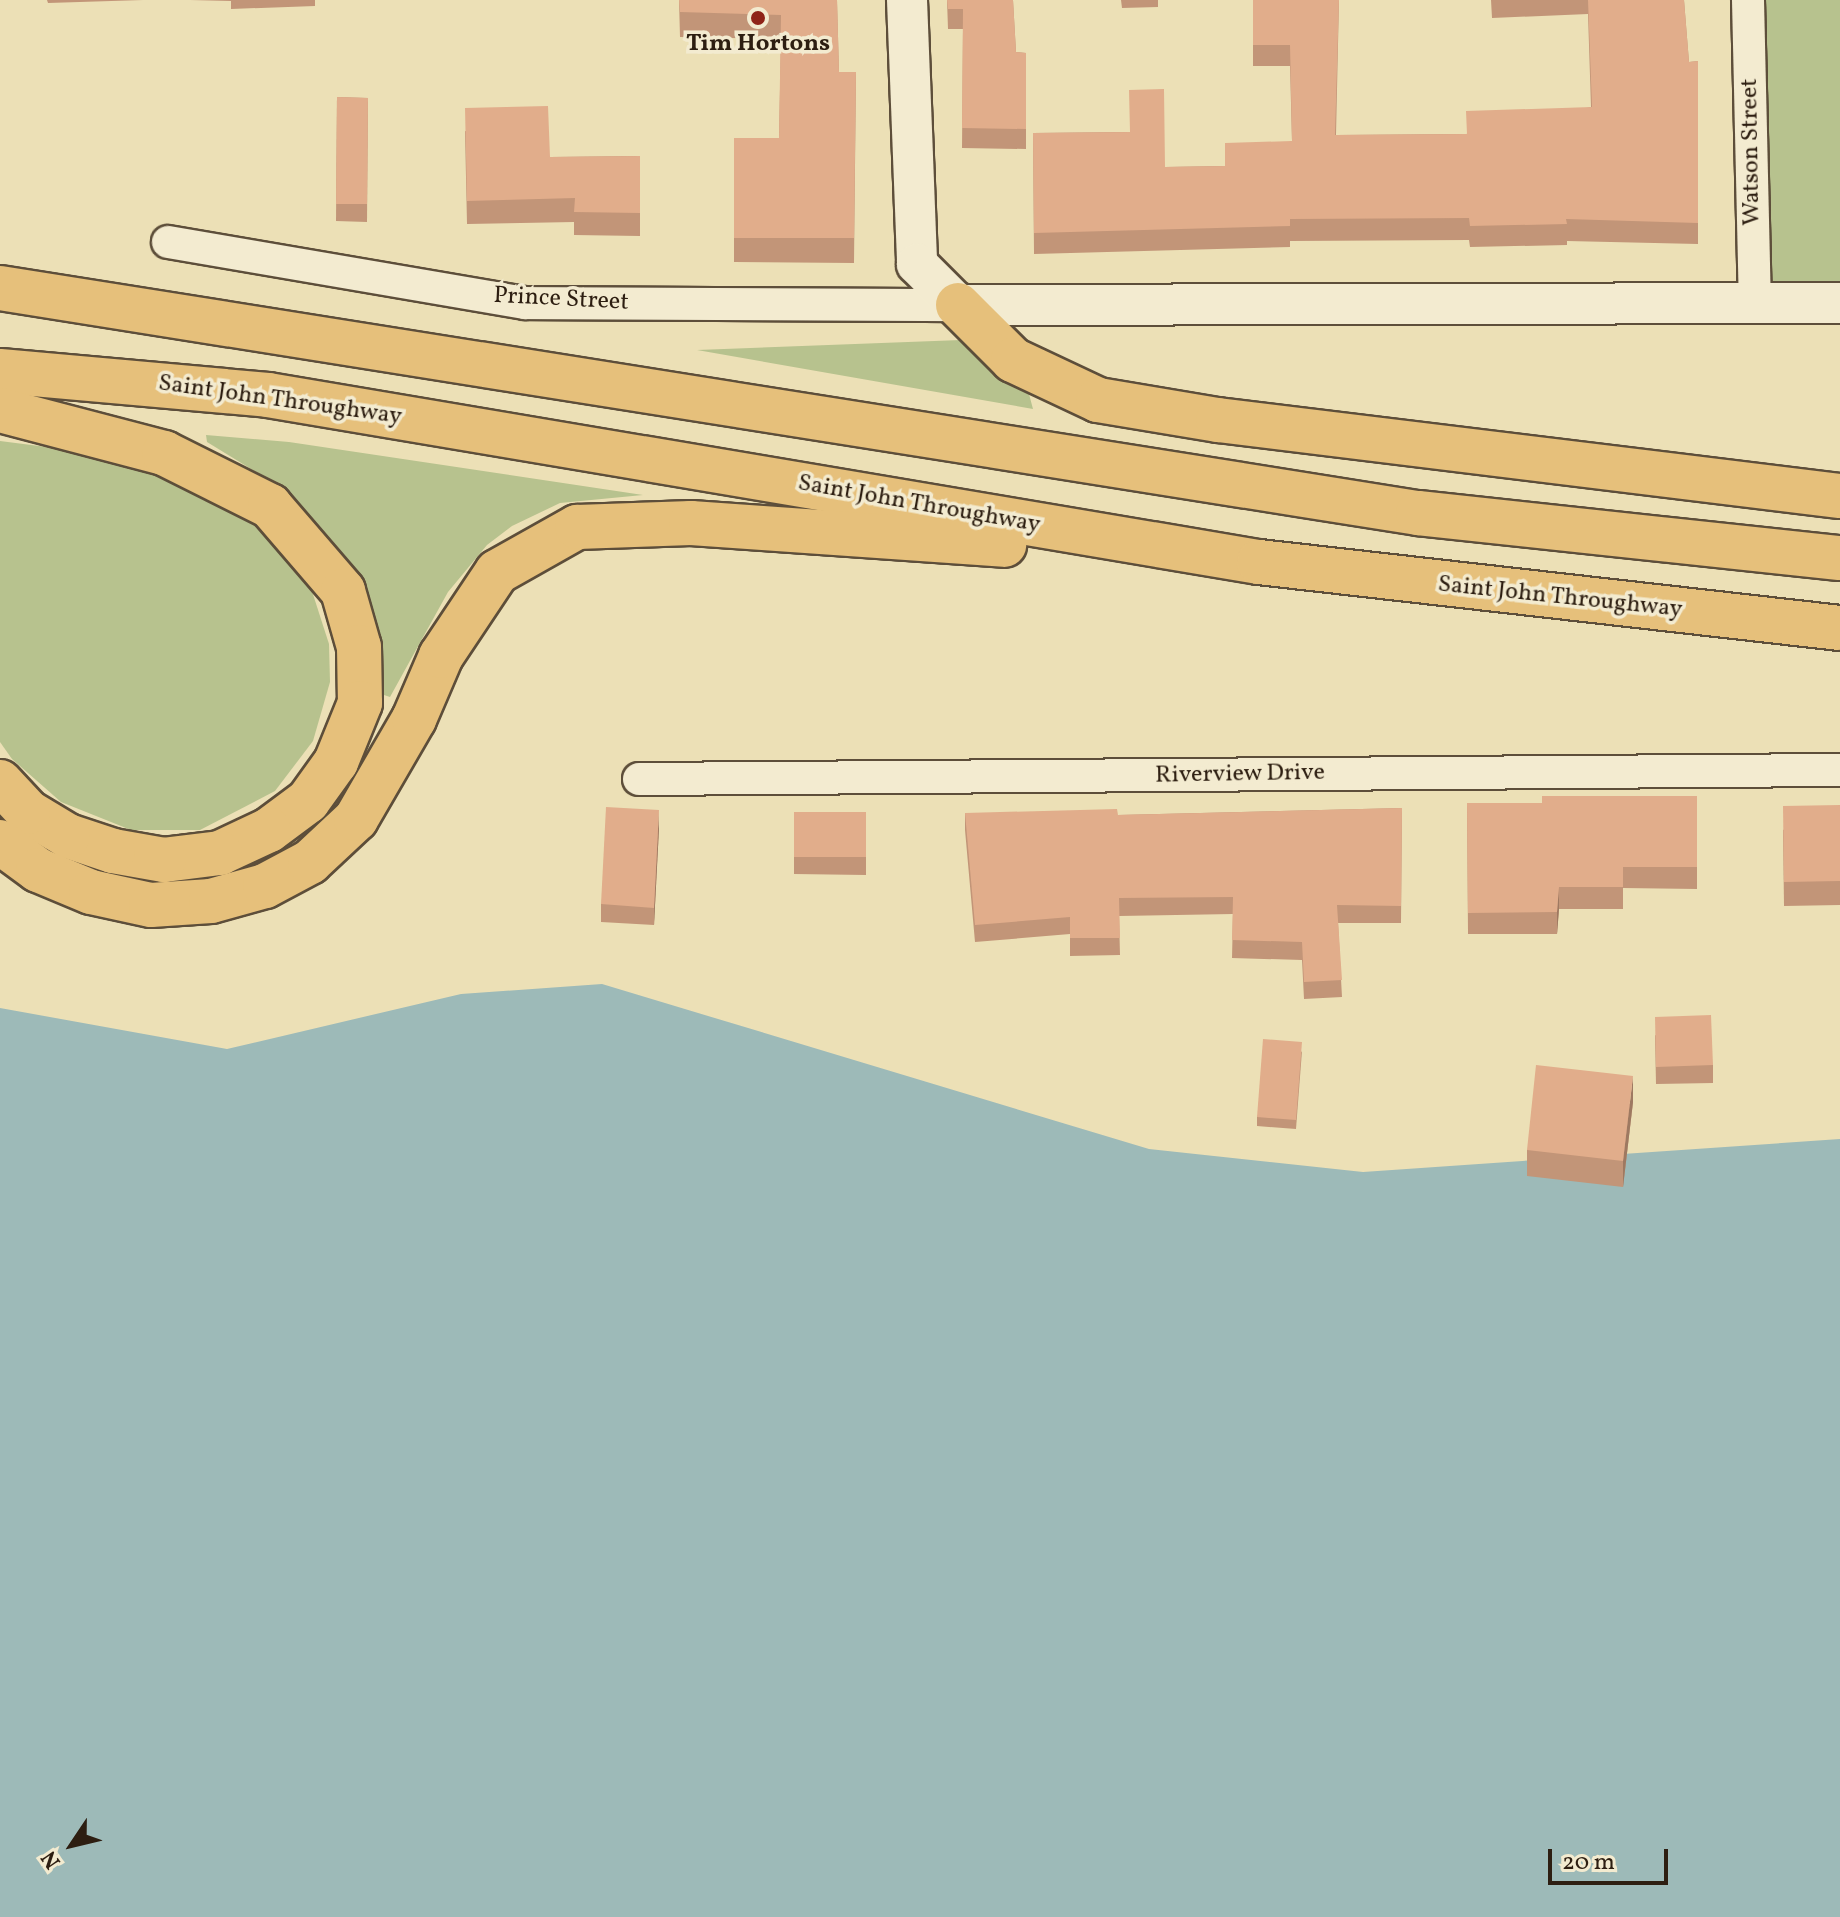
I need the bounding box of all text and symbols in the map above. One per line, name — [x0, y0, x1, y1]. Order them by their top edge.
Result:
marker: Tim Hortons — [749, 9, 767, 27]
place label: Tim Hortons — [686, 31, 830, 59]
street label: Watson Street — [1736, 78, 1768, 226]
street label: Prince Street — [493, 282, 629, 318]
street label: Saint John Throughway — [156, 370, 404, 432]
street label: Saint John Throughway — [795, 469, 1043, 541]
street label: Saint John Throughway — [1436, 571, 1684, 625]
street label: Riverview Drive — [1155, 759, 1325, 791]
north arrow — [32, 1805, 112, 1885]
scale bar — [1552, 1833, 1672, 1883]
text: N — [35, 1844, 69, 1874]
text: 20 m — [1562, 1846, 1615, 1880]

